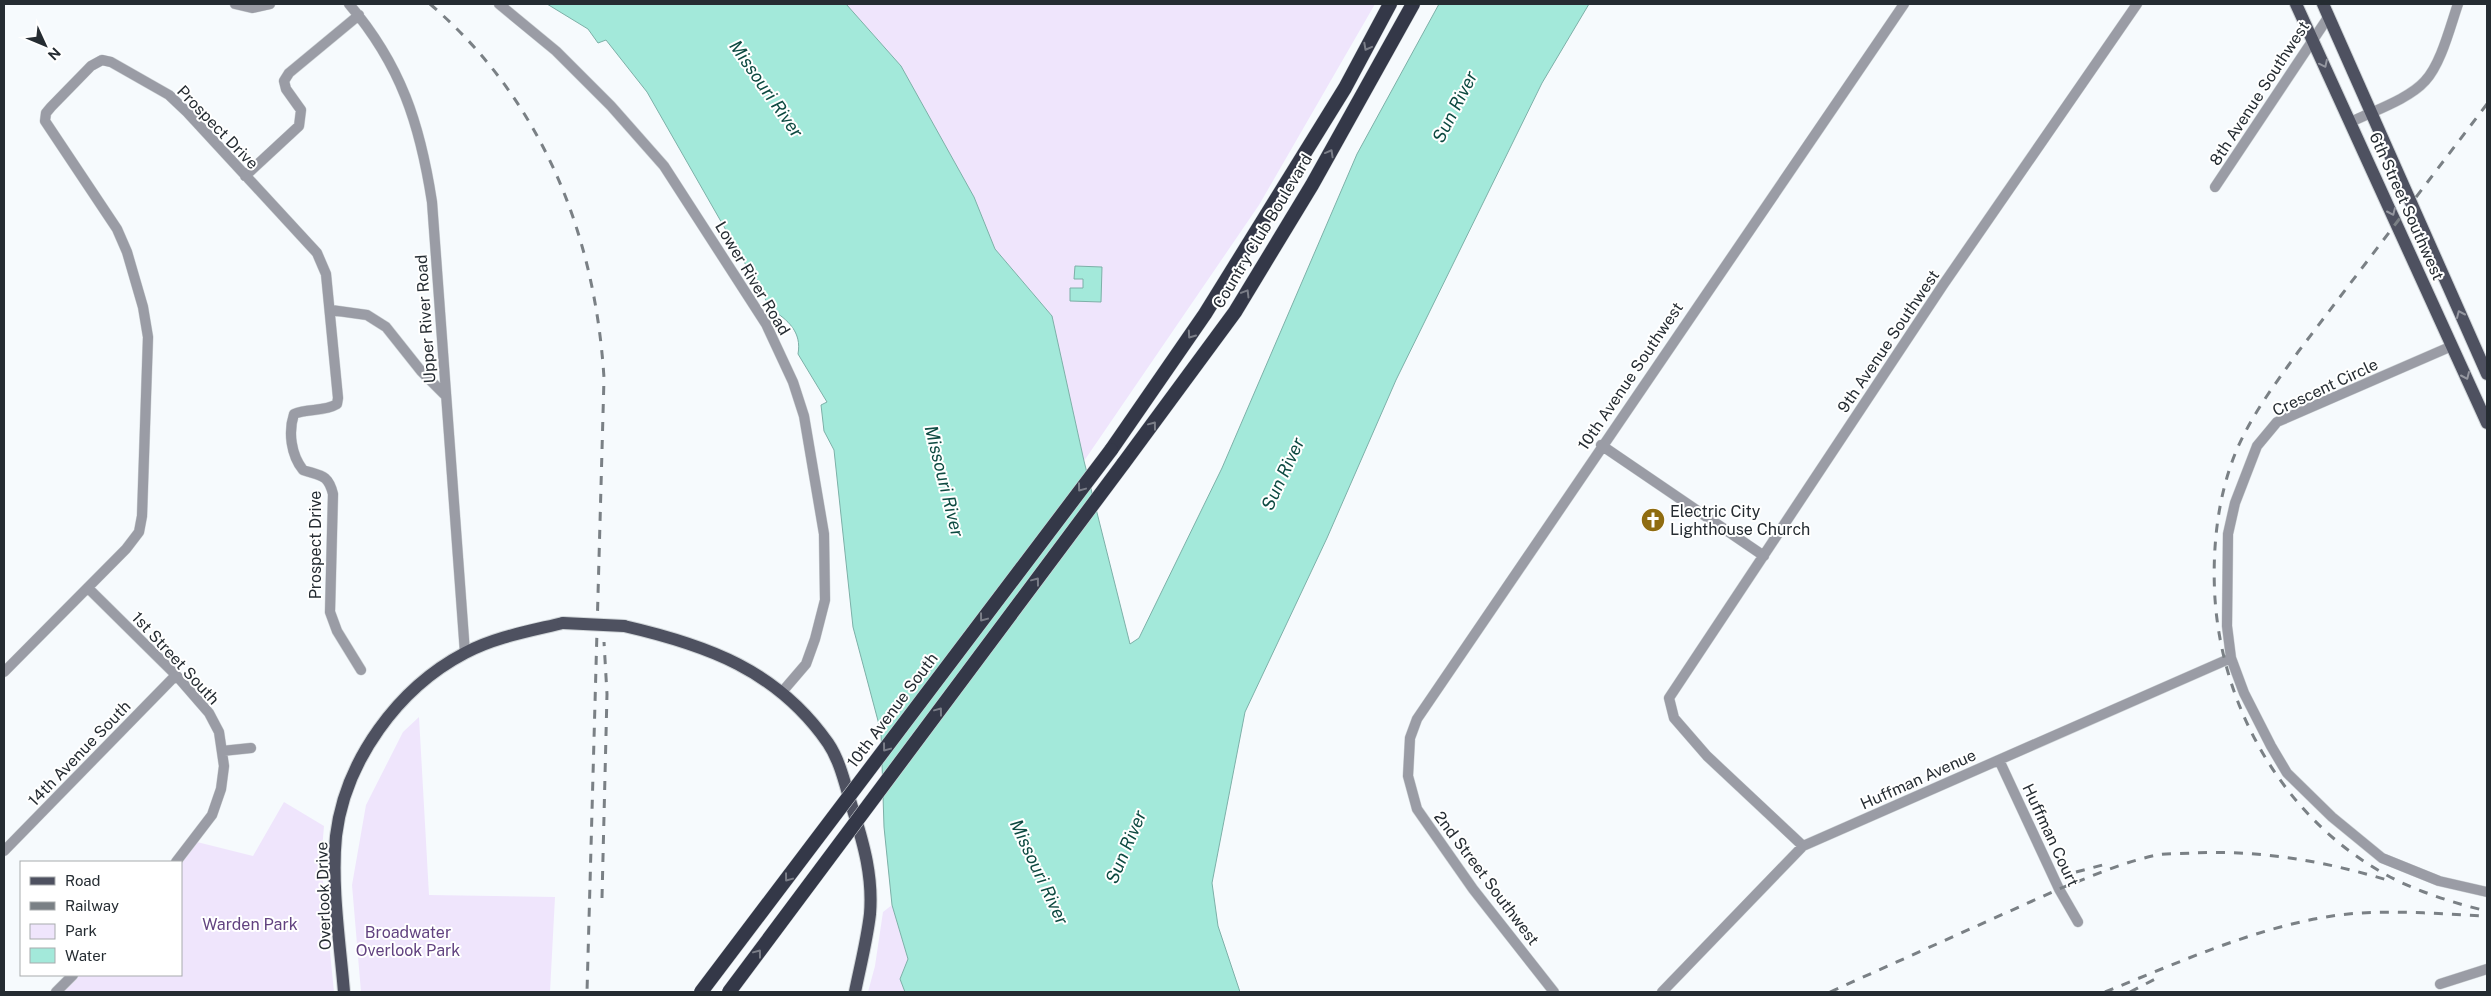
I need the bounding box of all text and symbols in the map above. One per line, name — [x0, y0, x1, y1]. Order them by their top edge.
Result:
street label: 8th Avenue Southwest — [2206, 18, 2313, 169]
north arrow — [20, 20, 70, 70]
water label: Missouri River — [725, 36, 808, 142]
one-way arrow — [1363, 41, 1373, 50]
text: N — [45, 45, 64, 64]
one-way arrow — [2318, 59, 2328, 68]
water label: Sun River — [1428, 67, 1482, 146]
street label: Prospect Drive — [173, 82, 262, 173]
street label: 6th Street Southwest — [2365, 129, 2448, 283]
one-way arrow — [1324, 150, 1334, 159]
street label: Country Club Boulevard — [1209, 151, 1316, 312]
one-way arrow — [2385, 207, 2396, 216]
street label: Lower River Road — [711, 218, 794, 338]
street label: Upper River Road — [412, 254, 439, 384]
street label: 9th Avenue Southwest — [1834, 266, 1943, 416]
one-way arrow — [1240, 289, 1250, 298]
street label: 10th Avenue Southwest — [1574, 299, 1687, 454]
one-way arrow — [2456, 310, 2467, 319]
one-way arrow — [1188, 329, 1197, 338]
street label: Crescent Circle — [2269, 355, 2381, 420]
one-way arrow — [2459, 371, 2470, 380]
one-way arrow — [1147, 422, 1155, 431]
water label: Missouri River — [921, 423, 969, 539]
water label: Sun River — [1257, 434, 1309, 513]
one-way arrow — [1079, 482, 1087, 491]
street label: Prospect Drive — [306, 491, 325, 599]
place label: Electric City Lighthouse Church — [1670, 502, 1810, 539]
church icon: Electric City Lighthouse Church — [1640, 507, 1666, 533]
one-way arrow — [1031, 578, 1039, 587]
street label: 1st Street South — [128, 608, 223, 709]
one-way arrow — [981, 612, 989, 621]
street label: 10th Avenue South — [843, 649, 942, 771]
street label: 14th Avenue South — [24, 697, 135, 810]
one-way arrow — [933, 707, 942, 717]
one-way arrow — [883, 742, 891, 751]
street label: Huffman Avenue — [1857, 745, 1979, 813]
street label: Huffman Court — [2018, 781, 2083, 890]
water label: Sun River — [1101, 807, 1150, 887]
street label: 2nd Street Southwest — [1430, 808, 1543, 949]
water label: Missouri River — [1006, 816, 1073, 928]
street label: Overlook Drive — [312, 841, 335, 951]
legend — [20, 861, 182, 976]
text: Road — [65, 872, 101, 889]
one-way arrow — [785, 872, 793, 881]
text: Railway — [65, 897, 119, 914]
park label: Warden Park — [202, 915, 298, 934]
text: Park — [65, 922, 97, 939]
park label: Broadwater Overlook Park — [356, 923, 460, 960]
text: Water — [65, 947, 107, 964]
one-way arrow — [752, 949, 761, 959]

